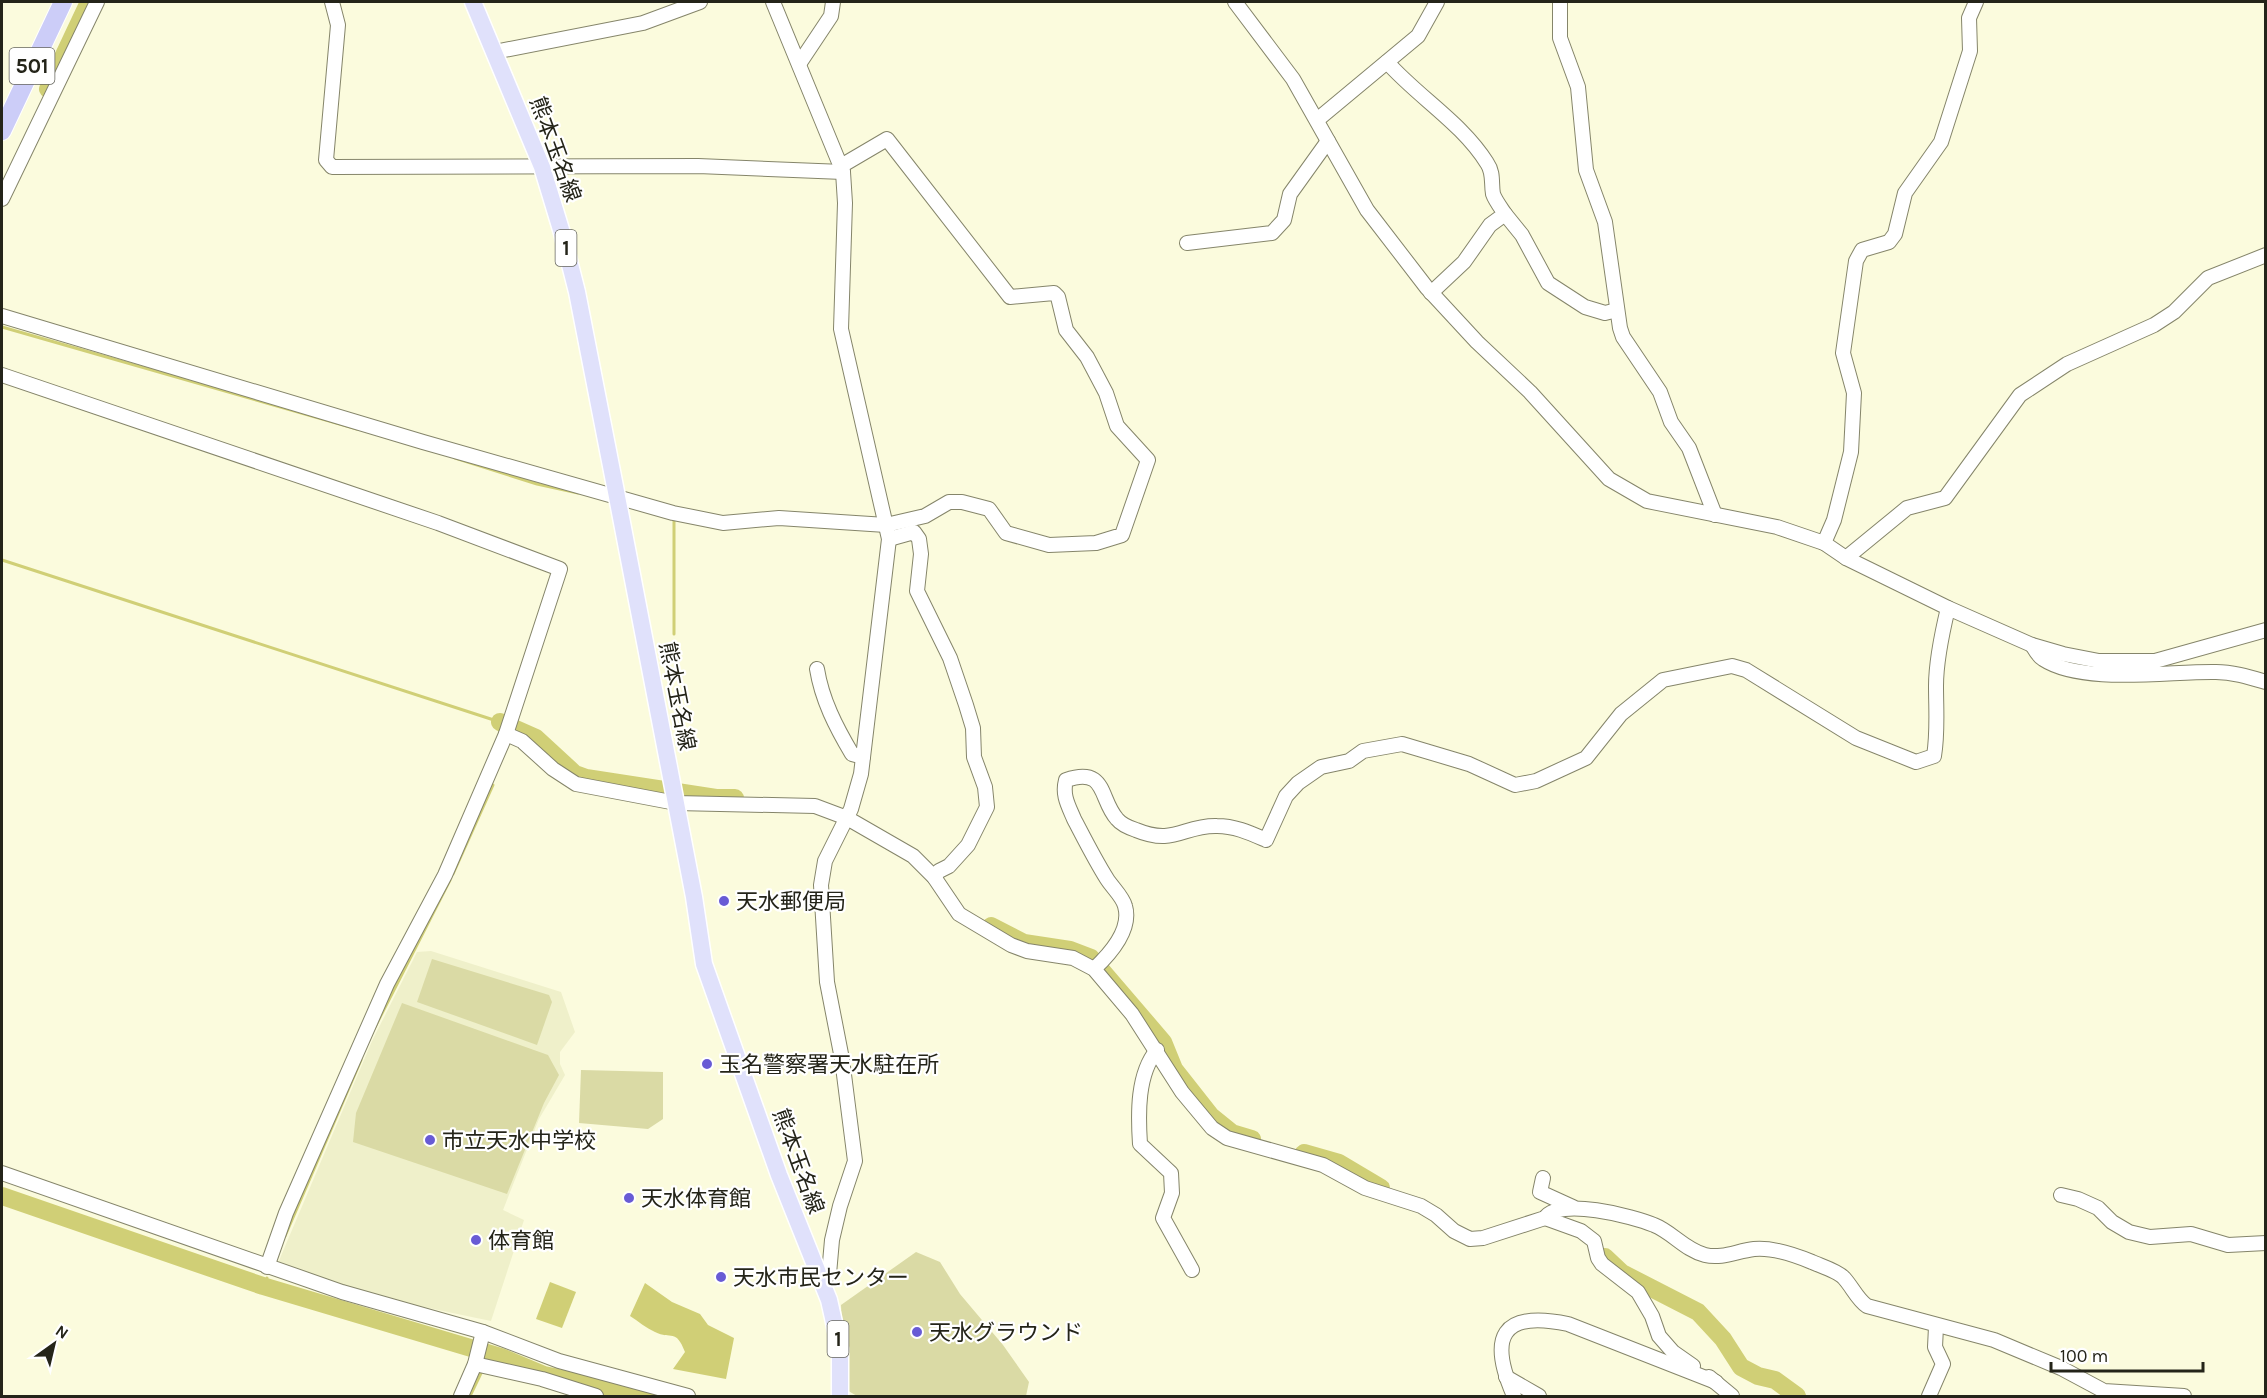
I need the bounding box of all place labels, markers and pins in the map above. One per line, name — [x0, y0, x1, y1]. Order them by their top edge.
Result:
place label: 天水郵便局 — [736, 889, 846, 915]
marker: 天水郵便局 — [717, 894, 731, 908]
place label: 玉名警察署天水駐在所 — [719, 1052, 939, 1078]
marker: 玉名警察署天水駐在所 — [700, 1057, 714, 1071]
place label: 市立天水中学校 — [442, 1128, 596, 1154]
marker: 市立天水中学校 — [423, 1133, 437, 1147]
place label: 天水体育館 — [641, 1186, 751, 1212]
marker: 天水体育館 — [622, 1191, 636, 1205]
place label: 体育館 — [488, 1228, 554, 1254]
marker: 体育館 — [469, 1233, 483, 1247]
place label: 天水市民センター — [733, 1265, 909, 1291]
marker: 天水市民センター — [714, 1270, 728, 1284]
place label: 天水グラウンド — [929, 1320, 1083, 1346]
marker: 天水グラウンド — [910, 1325, 924, 1339]

